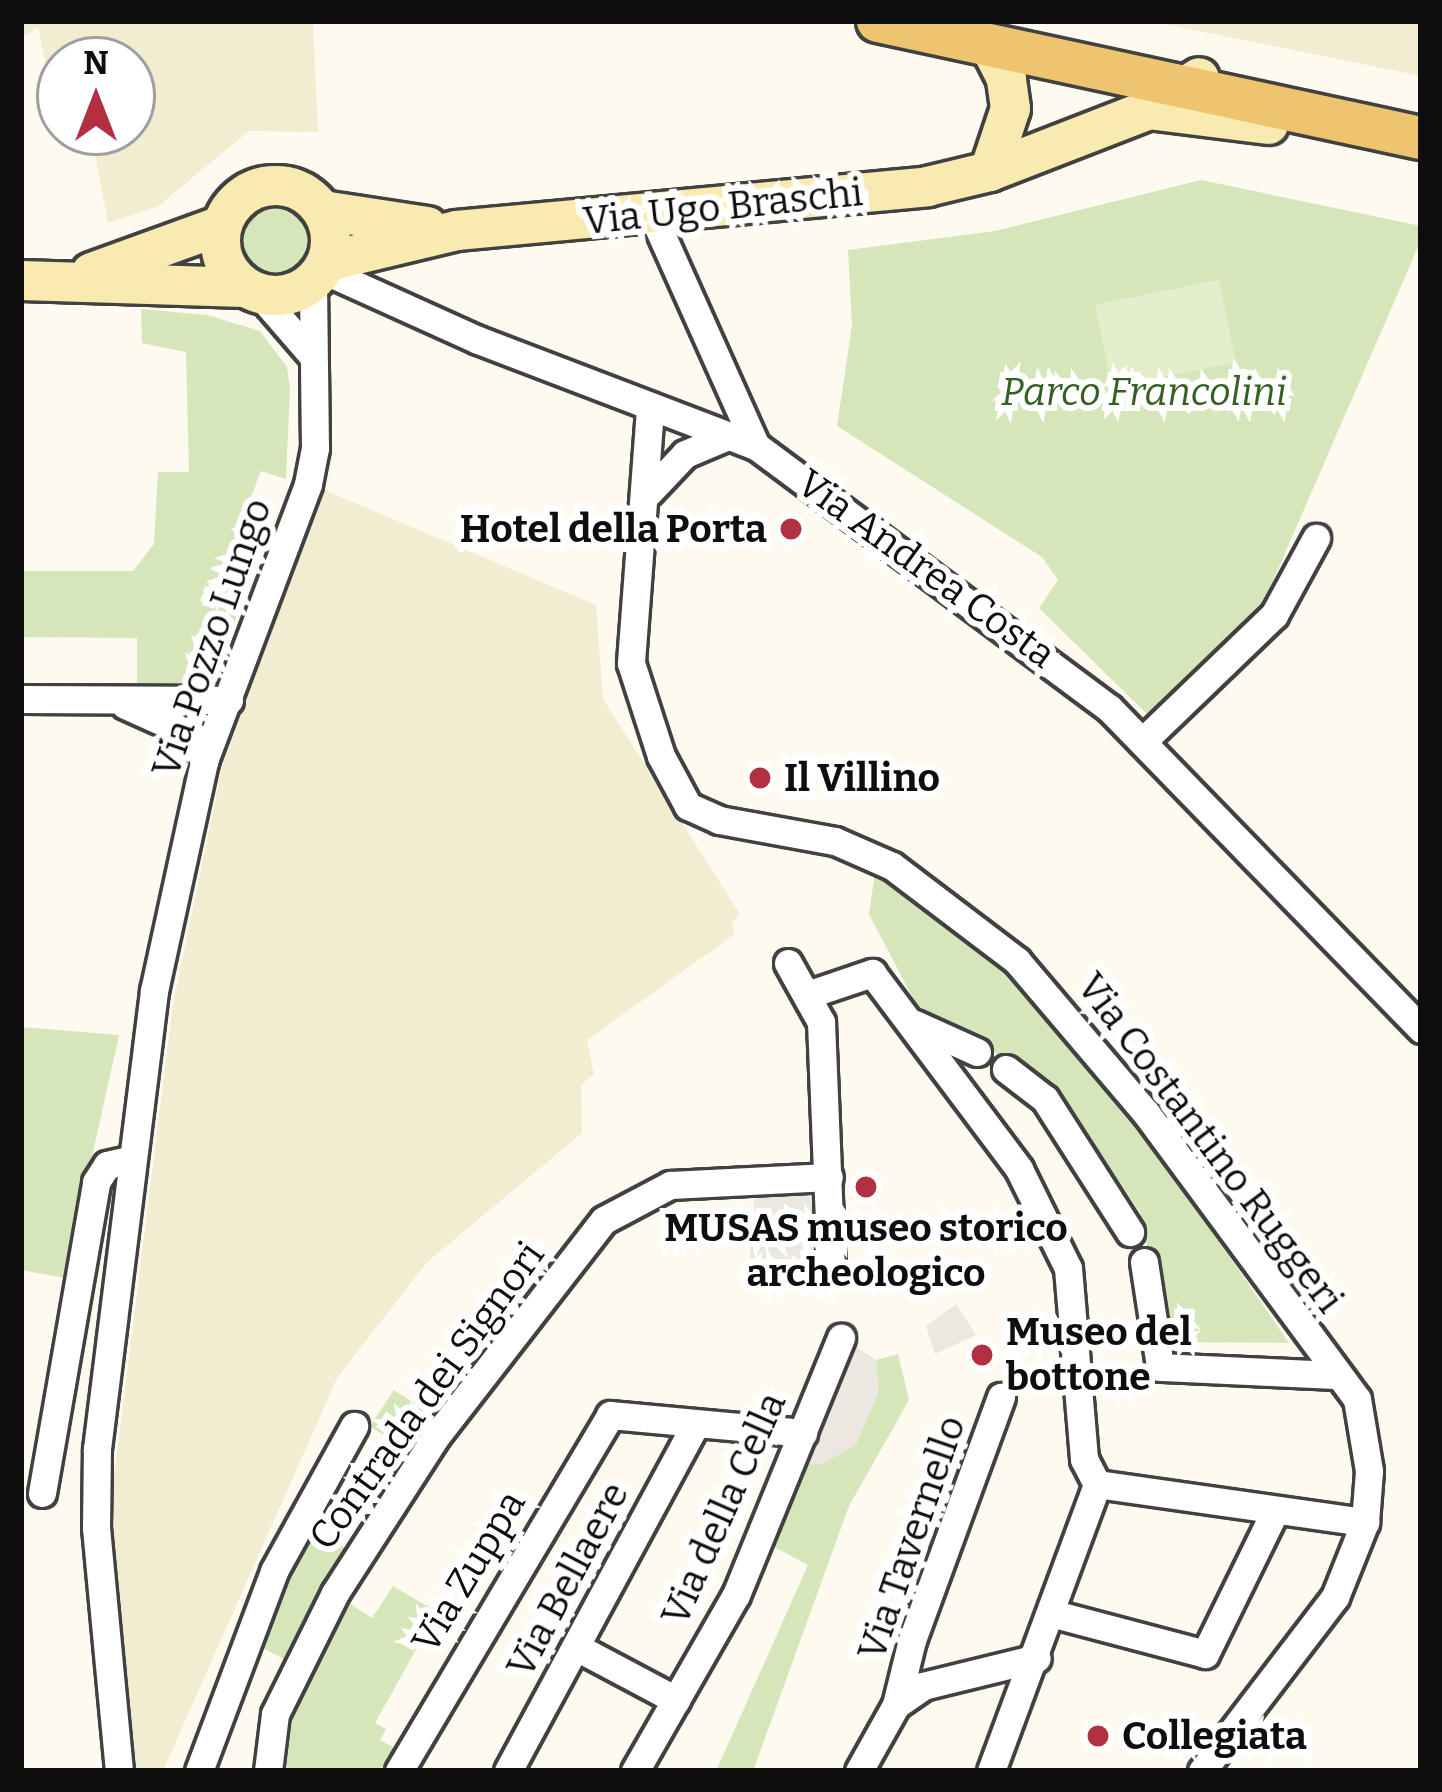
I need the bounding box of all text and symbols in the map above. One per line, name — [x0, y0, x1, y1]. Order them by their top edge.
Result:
north arrow — [36, 36, 156, 156]
text: N — [83, 43, 109, 83]
street label: Via Ugo Braschi — [581, 169, 865, 245]
park label: Parco Francolini — [1001, 369, 1287, 415]
street label: Via Andrea Costa — [788, 460, 1064, 678]
street label: Via Pozzo Lungo — [142, 492, 282, 784]
place label: Hotel della Porta — [460, 506, 767, 552]
marker: Hotel della Porta — [778, 516, 804, 542]
place label: Il Villino — [784, 755, 940, 801]
marker: Il Villino — [747, 765, 773, 791]
street label: Via Costantino Ruggeri — [1067, 964, 1353, 1322]
marker: MUSAS museo storico archeologico — [853, 1174, 879, 1200]
place label: MUSAS museo storico archeologico — [664, 1206, 1068, 1297]
street label: Contrada dei Signori — [300, 1233, 554, 1559]
place label: Museo del bottone — [1006, 1310, 1192, 1401]
marker: Museo del bottone — [969, 1342, 995, 1368]
street label: Via della Cella — [652, 1385, 796, 1633]
street label: Via Tavernello — [848, 1410, 976, 1666]
street label: Via Bellaere — [497, 1475, 639, 1685]
street label: Via Zuppa — [402, 1482, 536, 1662]
place label: Collegiata — [1122, 1713, 1307, 1759]
marker: Collegiata — [1085, 1723, 1111, 1749]

